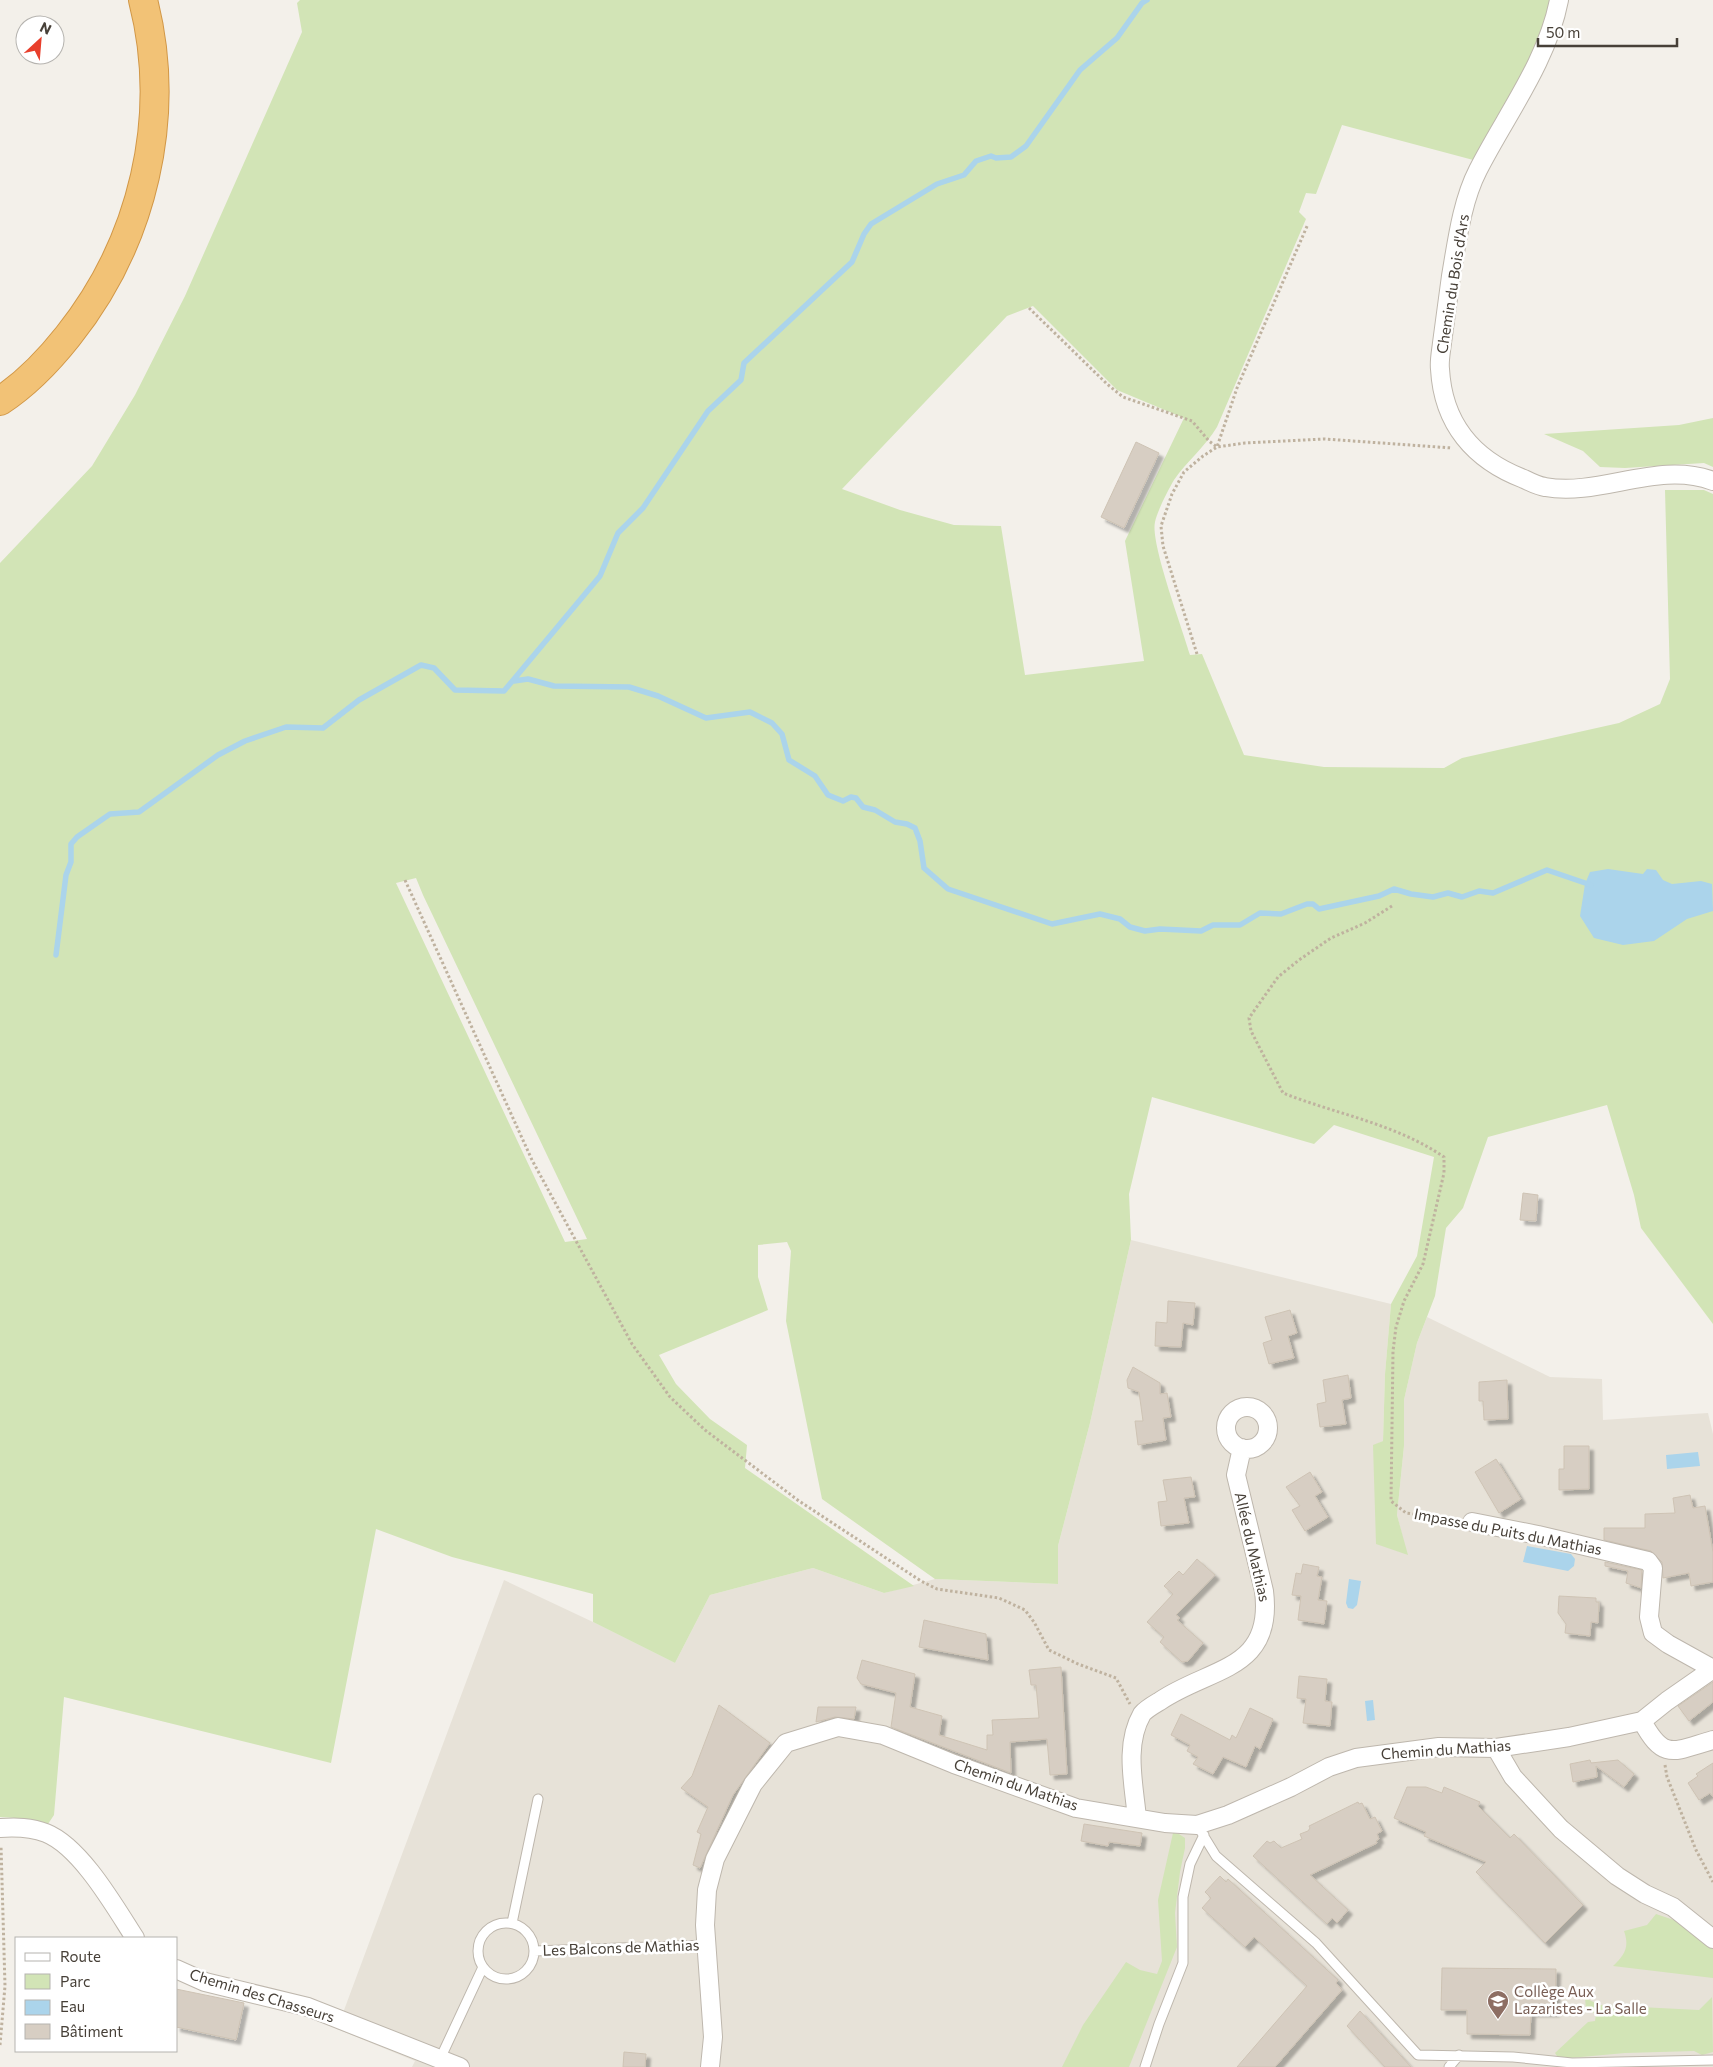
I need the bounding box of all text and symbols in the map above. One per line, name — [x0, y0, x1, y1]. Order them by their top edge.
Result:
north arrow — [15, 15, 65, 65]
scale bar — [1538, 15, 1677, 47]
text: N — [37, 18, 54, 38]
text: 50 m — [1546, 23, 1580, 41]
street label: Chemin du Bois d'Ars — [1432, 213, 1472, 355]
street label: Allée du Mathias — [1232, 1490, 1274, 1603]
street label: Impasse du Puits du Mathias — [1413, 1504, 1604, 1558]
street label: Chemin du Mathias — [1380, 1735, 1512, 1763]
street label: Chemin du Mathias — [952, 1754, 1081, 1814]
street label: Les Balcons de Mathias — [542, 1935, 700, 1959]
legend — [15, 1937, 178, 2052]
text: Route — [60, 1947, 101, 1965]
street label: Chemin des Chasseurs — [188, 1964, 337, 2026]
text: Parc — [60, 1972, 90, 1990]
place label: Collège Aux Lazaristes - La Salle — [1514, 1982, 1647, 2017]
school or university icon: Collège Aux Lazaristes - La Salle — [1486, 1989, 1510, 2020]
text: Eau — [60, 1997, 85, 2015]
text: Bâtiment — [60, 2022, 123, 2040]

